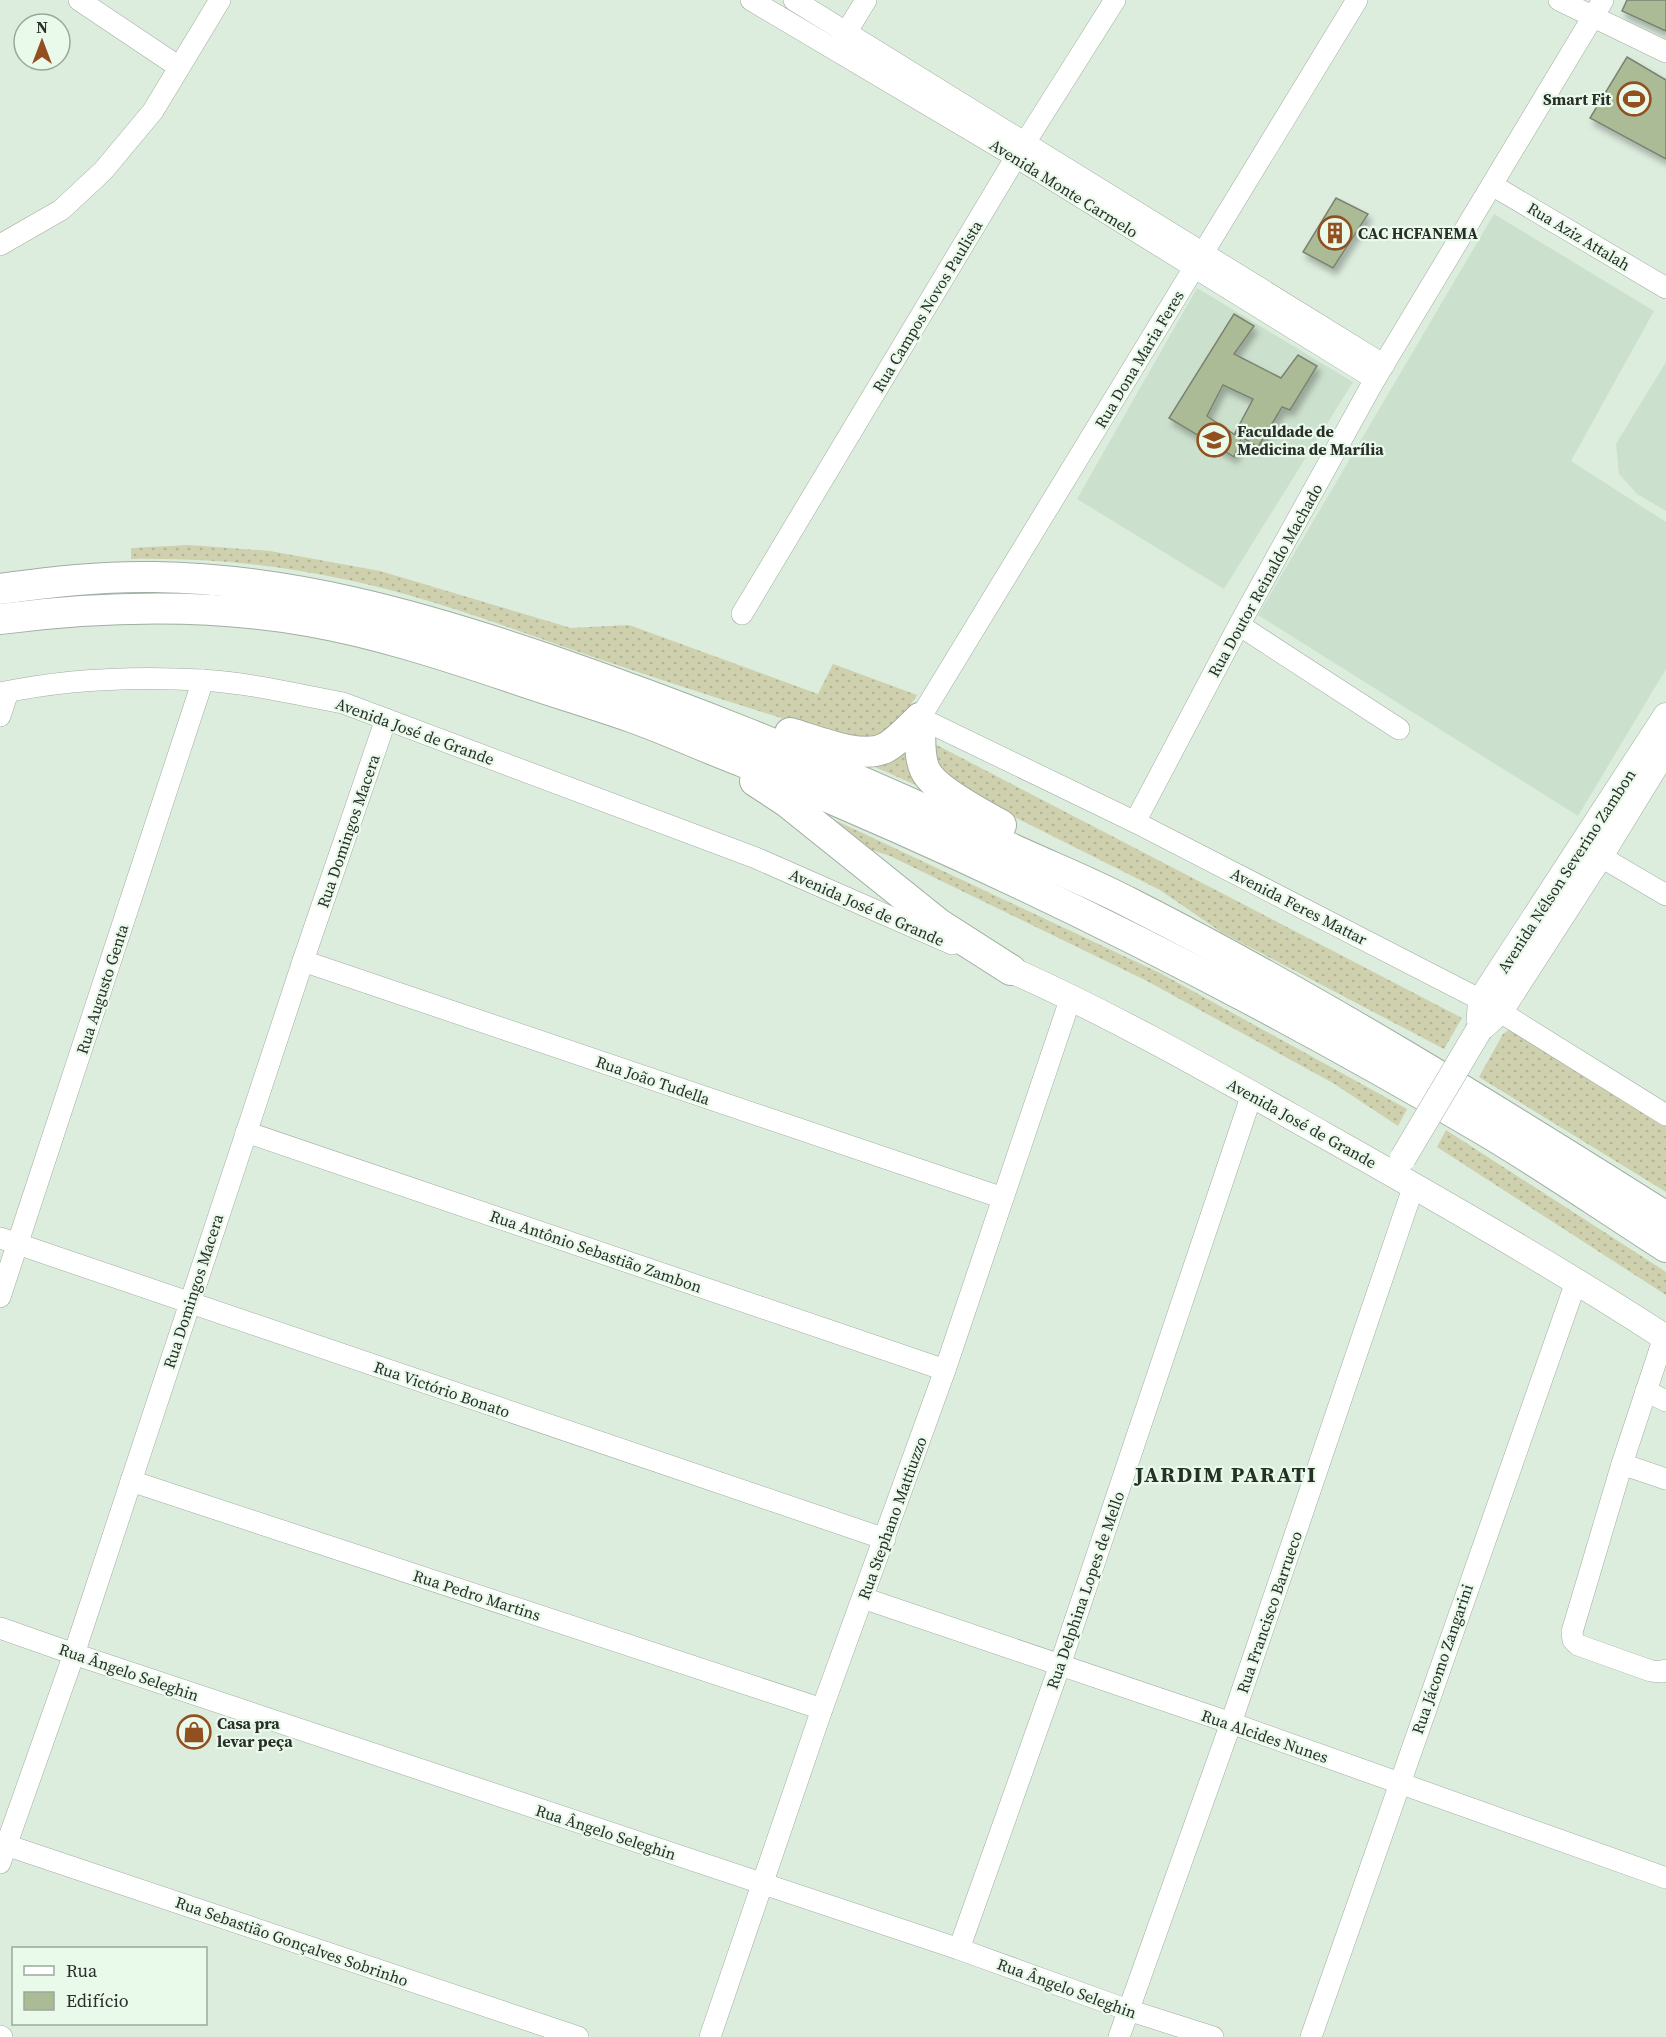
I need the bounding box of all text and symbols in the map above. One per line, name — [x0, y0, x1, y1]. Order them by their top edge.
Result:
north arrow — [12, 12, 72, 72]
text: N — [36, 16, 48, 38]
sports icon: Smart Fit — [1616, 81, 1652, 117]
place label: Smart Fit — [1543, 88, 1611, 110]
street label: Avenida Monte Carmelo — [986, 133, 1143, 243]
street label: Rua Aziz Attalah — [1523, 197, 1635, 276]
street label: Rua Campos Novos Paulista — [867, 215, 988, 396]
building icon: CAC HCFANEMA — [1317, 215, 1353, 251]
place label: CAC HCFANEMA — [1358, 222, 1478, 244]
street label: Rua Dona Maria Feres — [1089, 286, 1189, 432]
place label: Faculdade de Medicina de Marília — [1237, 420, 1384, 460]
school or university icon: Faculdade de Medicina de Marília — [1196, 422, 1232, 458]
street label: Rua Doutor Reinaldo Machado — [1203, 479, 1328, 681]
street label: Avenida José de Grande — [333, 692, 497, 770]
street label: Rua Domingos Macera — [311, 750, 385, 911]
street label: Avenida Nélson Severino Zambon — [1492, 764, 1641, 977]
street label: Avenida Feres Mattar — [1227, 862, 1371, 950]
street label: Avenida José de Grande — [786, 863, 948, 951]
street label: Rua Augusto Genta — [71, 920, 134, 1057]
street label: Rua João Tudella — [593, 1050, 714, 1110]
street label: Avenida José de Grande — [1223, 1073, 1381, 1173]
street label: Rua Antônio Sebastião Zambon — [487, 1204, 705, 1298]
street label: Rua Domingos Macera — [158, 1210, 229, 1371]
street label: Rua Victório Bonato — [371, 1355, 513, 1423]
street label: Rua Stephano Mattiuzzo — [852, 1433, 932, 1603]
district label: JARDIM PARATI — [1133, 1459, 1317, 1489]
street label: Rua Delphina Lopes de Mello — [1041, 1488, 1129, 1692]
street label: Rua Francisco Barrueco — [1231, 1528, 1307, 1696]
street label: Rua Pedro Martins — [410, 1564, 544, 1626]
street label: Rua Jácomo Zangarini — [1406, 1581, 1478, 1737]
street label: Rua Ângelo Seleghin — [56, 1638, 202, 1706]
street label: Rua Alcides Nunes — [1199, 1704, 1331, 1768]
place label: Casa pra levar peça — [217, 1712, 293, 1752]
shop icon: Casa pra levar peça — [176, 1714, 212, 1750]
street label: Rua Ângelo Seleghin — [533, 1799, 679, 1865]
street label: Rua Sebastião Gonçalves Sobrinho — [173, 1891, 412, 1991]
legend — [12, 1947, 207, 2025]
street label: Rua Ângelo Seleghin — [994, 1953, 1140, 2023]
text: Rua — [66, 1958, 98, 1983]
text: Edifício — [66, 1988, 129, 2013]

